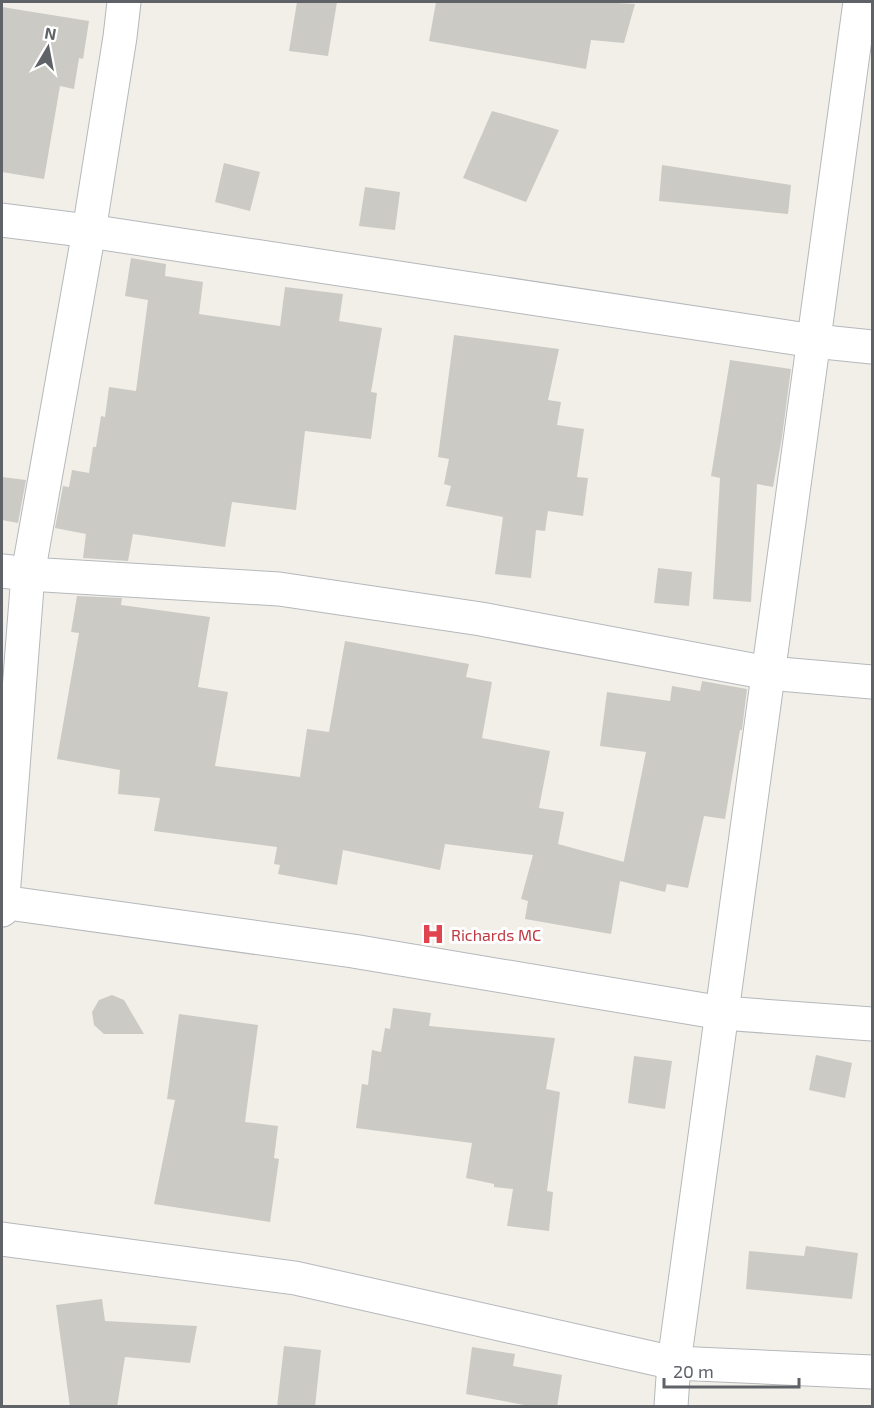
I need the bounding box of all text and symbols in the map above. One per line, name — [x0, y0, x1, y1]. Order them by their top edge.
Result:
north arrow — [18, 18, 78, 78]
text: N — [43, 22, 58, 43]
hospital icon: Richards MC — [420, 921, 446, 947]
place label: Richards MC — [451, 925, 541, 944]
scale bar — [664, 1351, 799, 1389]
text: 20 m — [673, 1360, 714, 1382]

